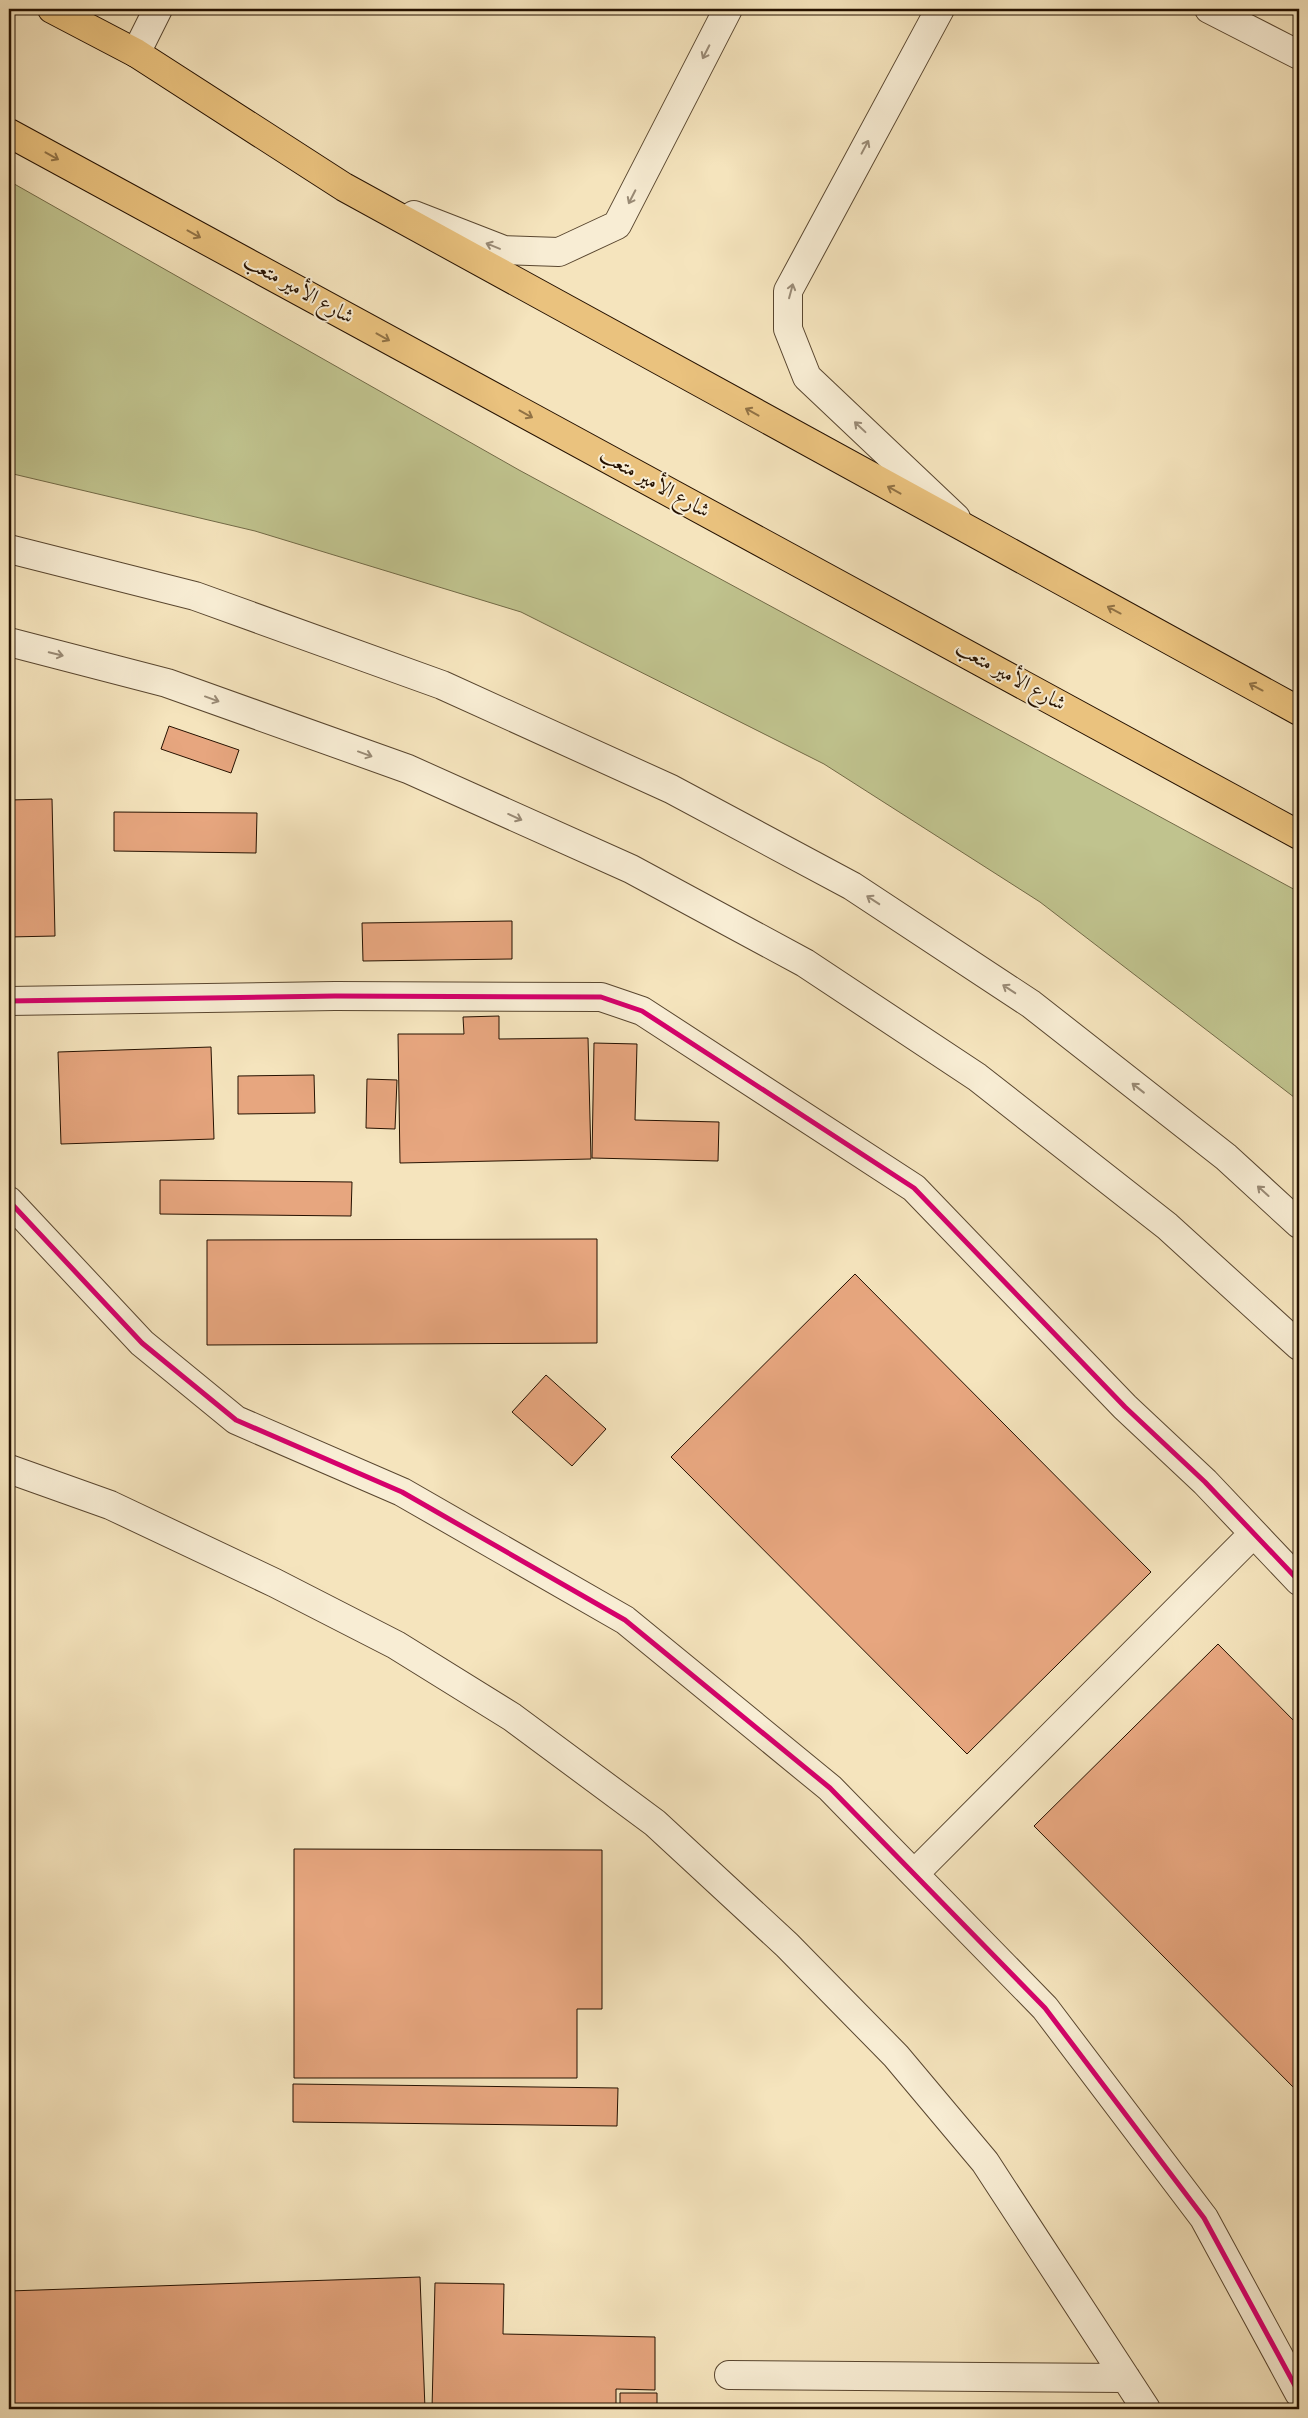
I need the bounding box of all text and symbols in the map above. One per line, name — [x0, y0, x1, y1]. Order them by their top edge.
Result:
one-way arrow — [701, 44, 710, 59]
one-way arrow — [860, 140, 870, 155]
one-way arrow — [44, 151, 59, 161]
one-way arrow — [627, 189, 636, 204]
one-way arrow — [187, 229, 202, 239]
one-way arrow — [486, 241, 501, 250]
street label: شارع الأمير متعب — [237, 245, 360, 334]
one-way arrow — [786, 283, 796, 299]
one-way arrow — [375, 332, 390, 342]
one-way arrow — [744, 407, 759, 417]
one-way arrow — [518, 410, 533, 419]
one-way arrow — [853, 421, 866, 433]
street label: شارع الأمير متعب — [593, 439, 716, 528]
one-way arrow — [887, 485, 902, 494]
one-way arrow — [1106, 605, 1121, 615]
street label: شارع الأمير متعب — [949, 632, 1072, 721]
one-way arrow — [48, 650, 64, 660]
one-way arrow — [1250, 682, 1264, 692]
one-way arrow — [204, 695, 219, 704]
one-way arrow — [357, 750, 372, 759]
one-way arrow — [507, 813, 522, 822]
one-way arrow — [866, 895, 880, 905]
one-way arrow — [1002, 984, 1016, 994]
one-way arrow — [1132, 1082, 1145, 1093]
one-way arrow — [1257, 1185, 1270, 1197]

